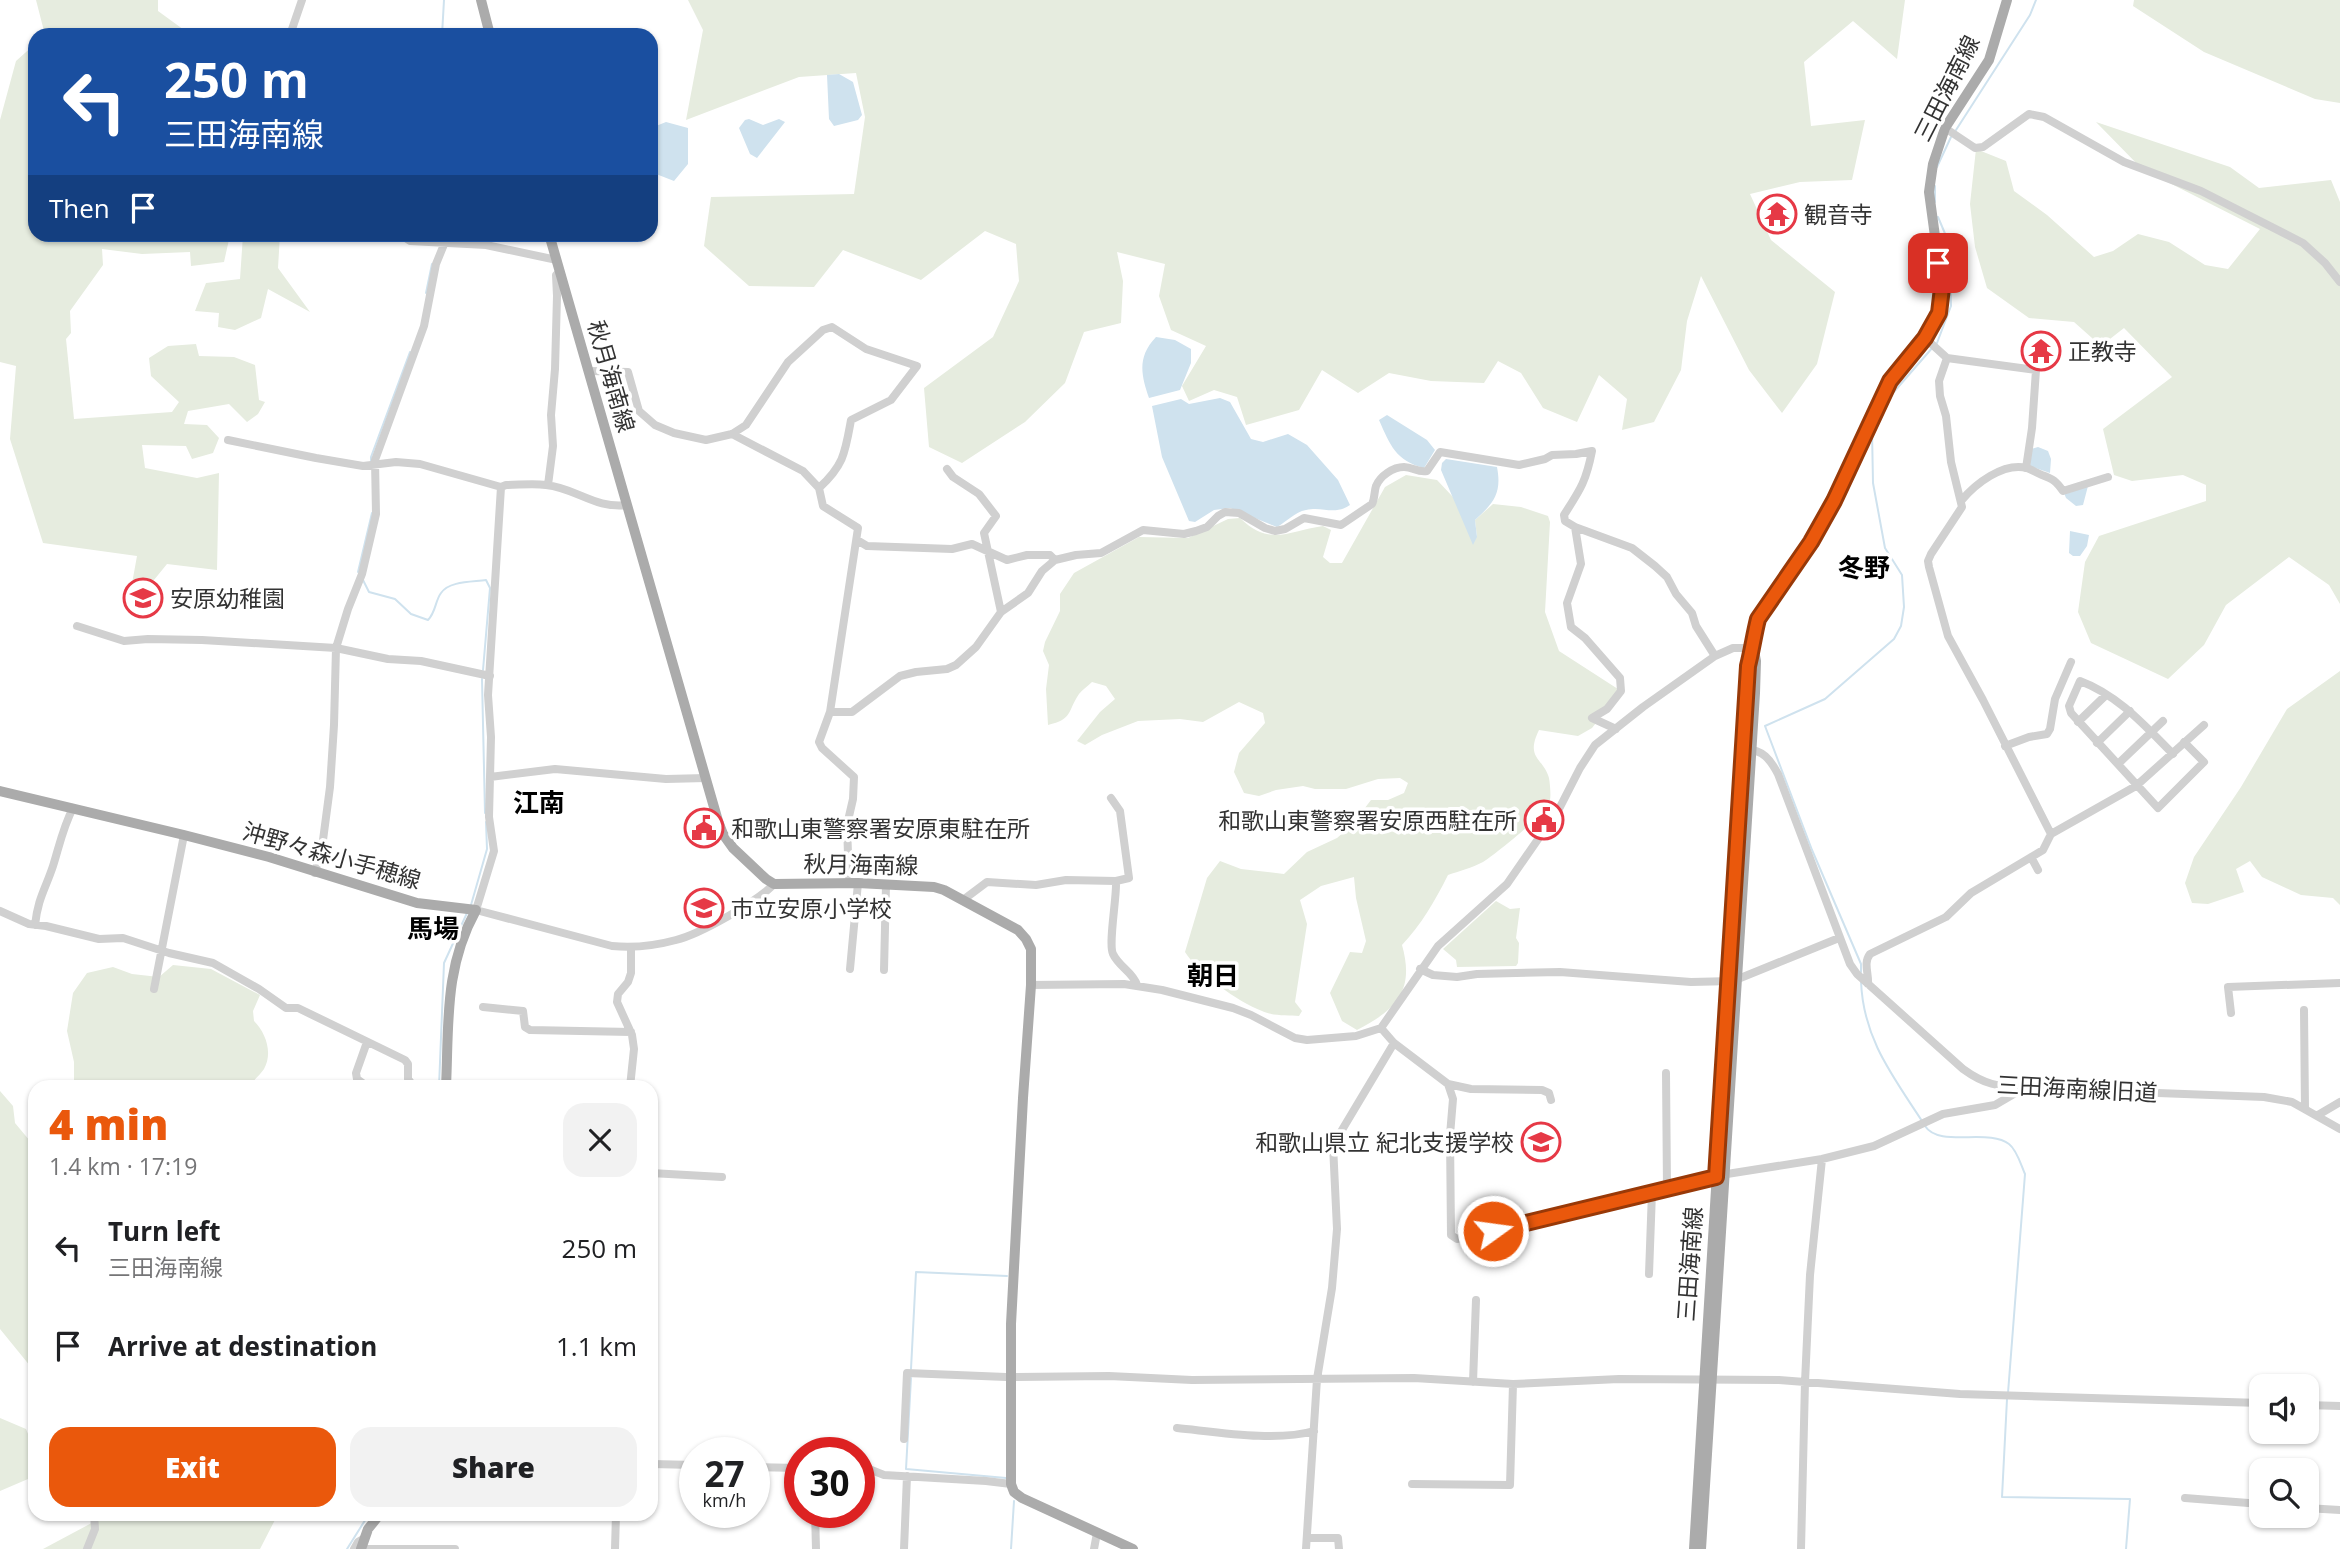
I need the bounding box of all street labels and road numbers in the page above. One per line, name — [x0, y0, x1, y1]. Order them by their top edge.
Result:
street label: 三田海南線 — [1906, 30, 1986, 146]
street label: 秋月海南線 — [581, 316, 643, 436]
street label: 沖野々森小手穂線 — [239, 814, 425, 896]
street label: 秋月海南線 — [803, 847, 919, 881]
street label: 三田海南線旧道 — [1996, 1068, 2158, 1108]
street label: 三田海南線 — [1669, 1206, 1709, 1322]

